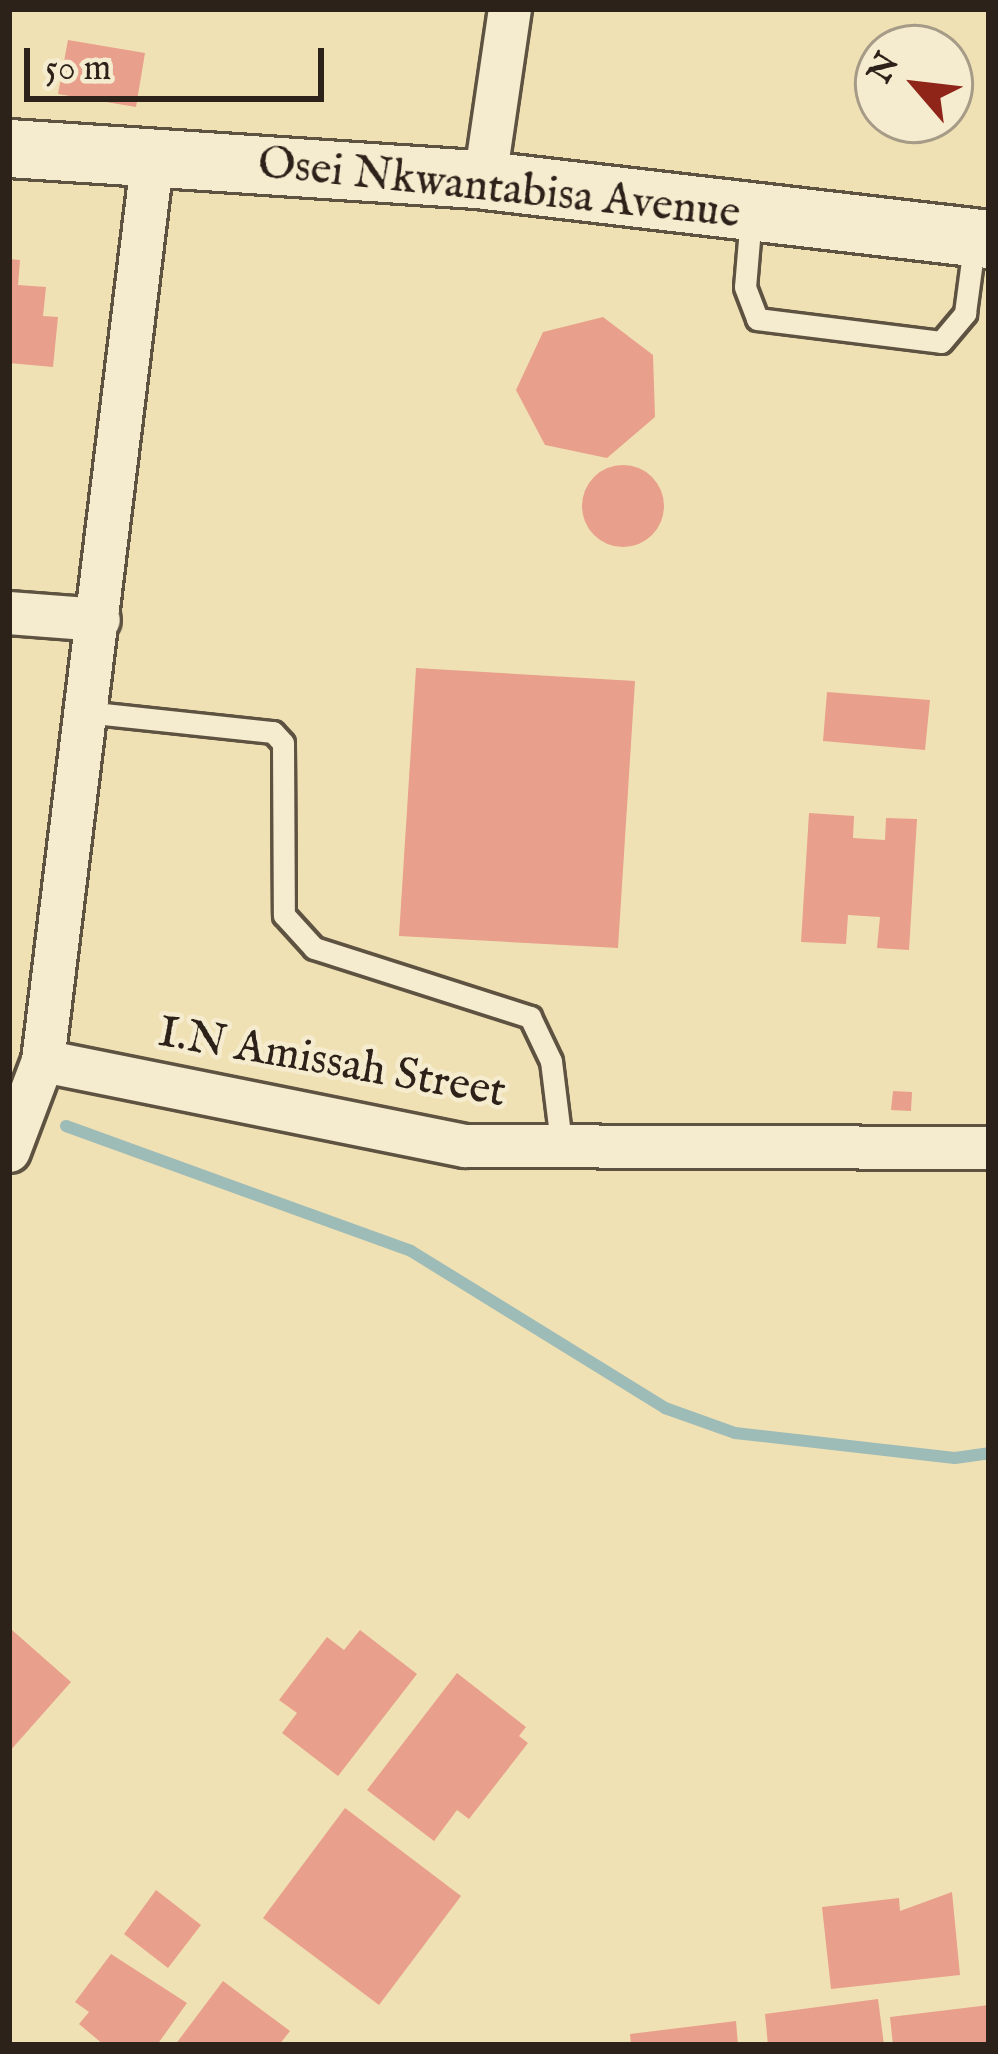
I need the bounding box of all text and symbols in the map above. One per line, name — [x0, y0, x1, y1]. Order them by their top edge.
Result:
scale bar — [30, 24, 330, 98]
north arrow — [854, 24, 974, 144]
text: 50 m — [45, 46, 111, 92]
text: N — [860, 46, 910, 91]
street label: Osei Nkwantabisa Avenue — [255, 137, 743, 241]
street label: I.N Amissah Street — [154, 1006, 510, 1120]

